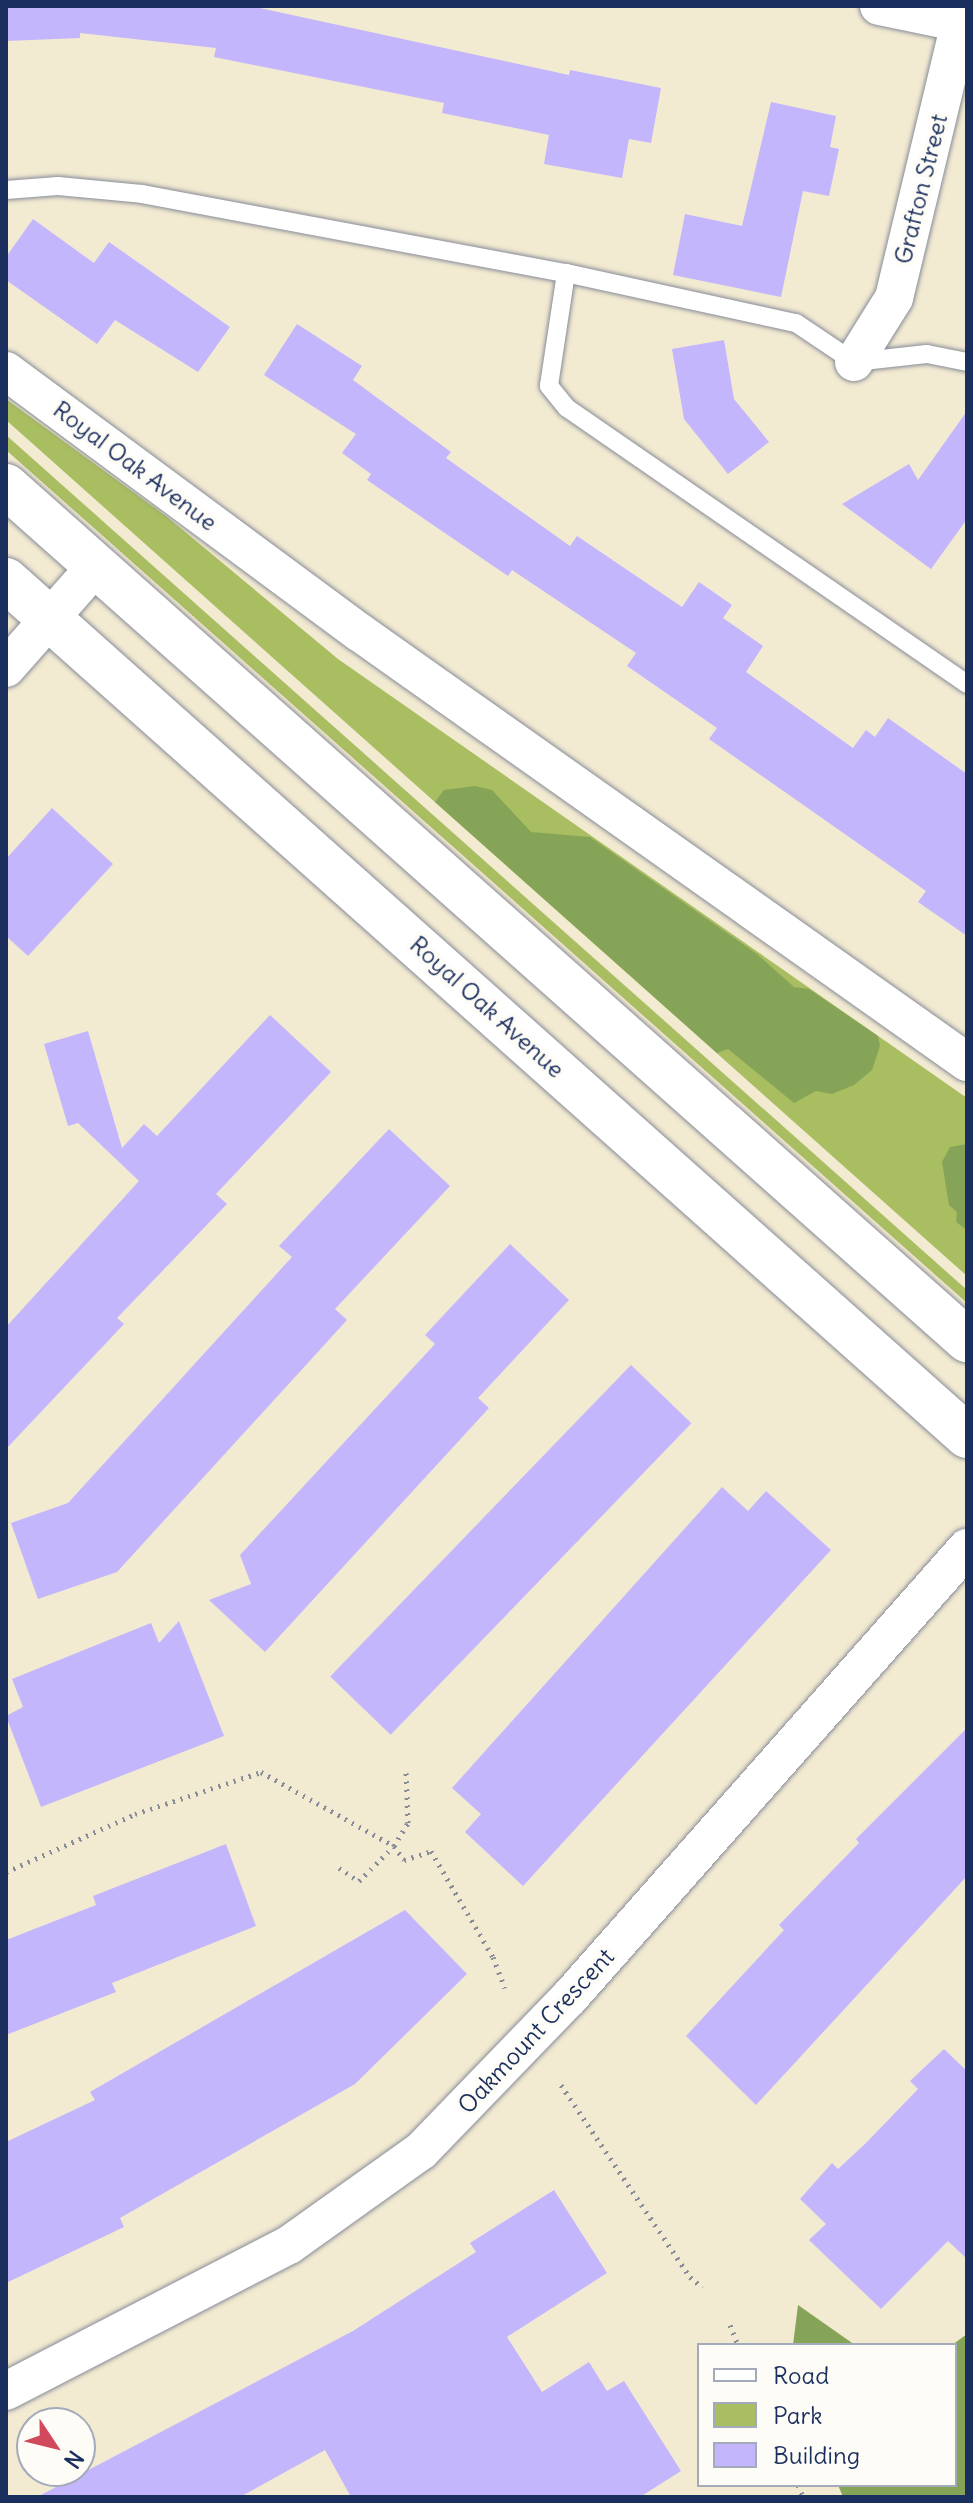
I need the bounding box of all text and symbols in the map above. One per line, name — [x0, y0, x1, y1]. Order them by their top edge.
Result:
street label: Grafton Street — [888, 111, 954, 267]
street label: Royal Oak Avenue — [47, 395, 223, 537]
street label: Royal Oak Avenue — [404, 930, 570, 1084]
street label: Oakmount Crescent — [452, 1942, 620, 2120]
legend — [697, 2343, 957, 2487]
text: Road — [773, 2360, 829, 2390]
text: Park — [773, 2400, 823, 2430]
north arrow — [16, 2407, 96, 2487]
text: Building — [773, 2440, 860, 2470]
text: N — [58, 2445, 90, 2474]

